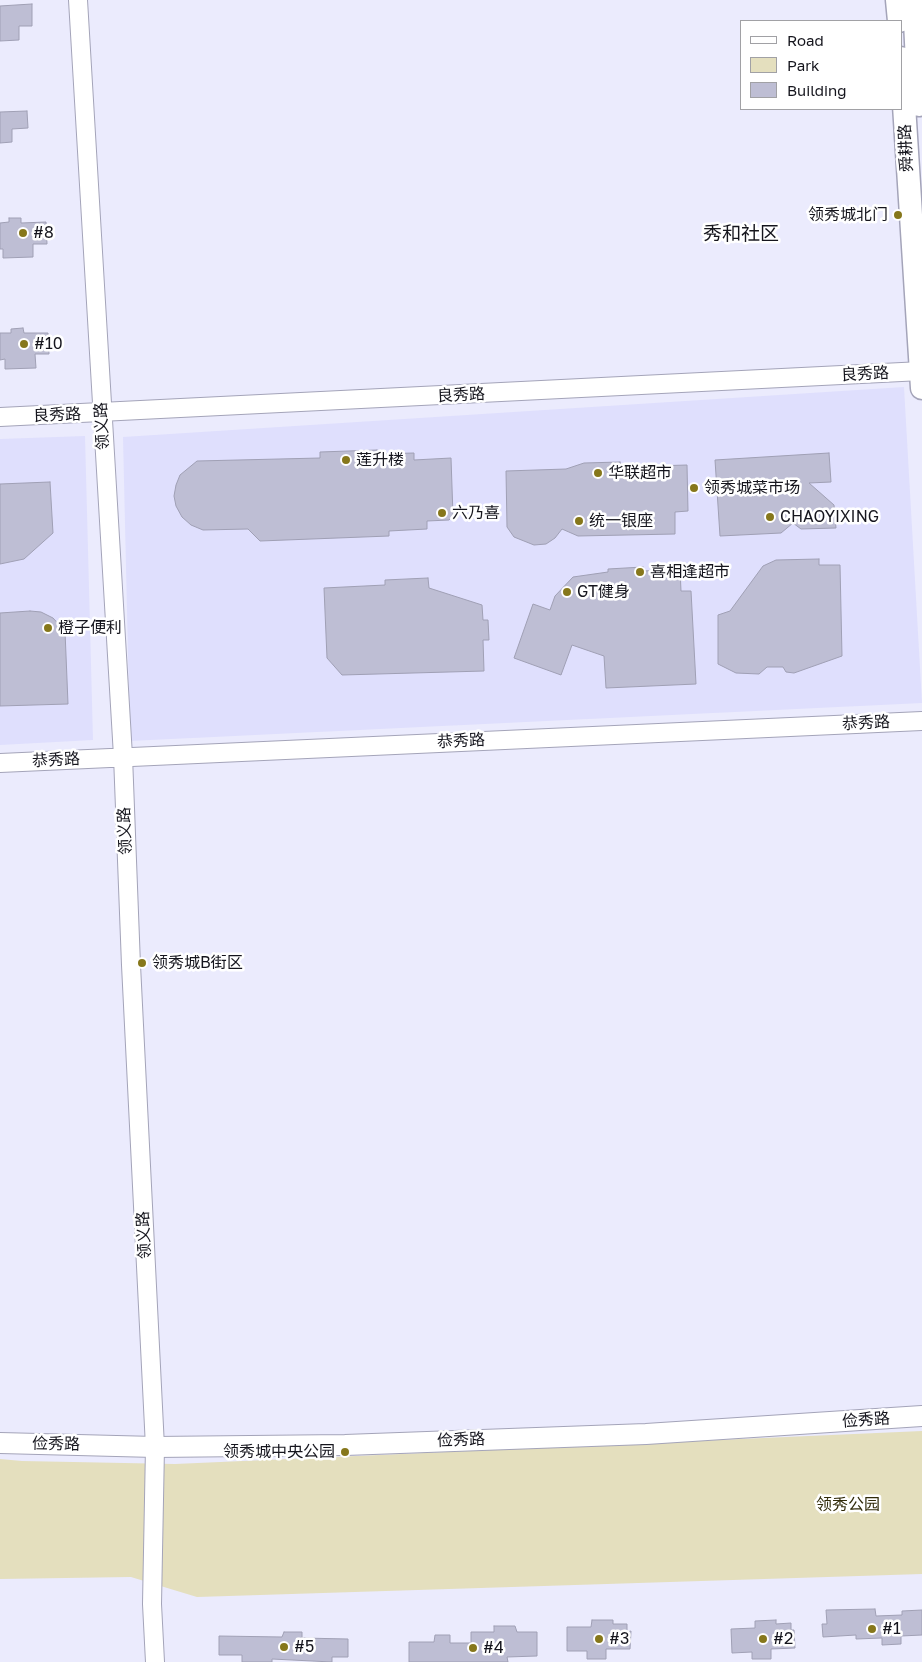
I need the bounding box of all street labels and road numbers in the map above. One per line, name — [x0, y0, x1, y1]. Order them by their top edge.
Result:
street label: 舜耕路 — [895, 124, 917, 172]
street label: 良秀路 — [841, 363, 889, 385]
street label: 良秀路 — [437, 384, 485, 406]
street label: 领义路 — [91, 402, 113, 450]
street label: 良秀路 — [33, 405, 81, 425]
street label: 恭秀路 — [842, 712, 890, 734]
street label: 恭秀路 — [437, 730, 485, 752]
street label: 恭秀路 — [32, 749, 80, 771]
street label: 领义路 — [115, 807, 135, 855]
street label: 领义路 — [133, 1211, 155, 1259]
street label: 俭秀路 — [841, 1409, 891, 1431]
street label: 俭秀路 — [437, 1430, 485, 1450]
street label: 俭秀路 — [32, 1434, 80, 1454]

